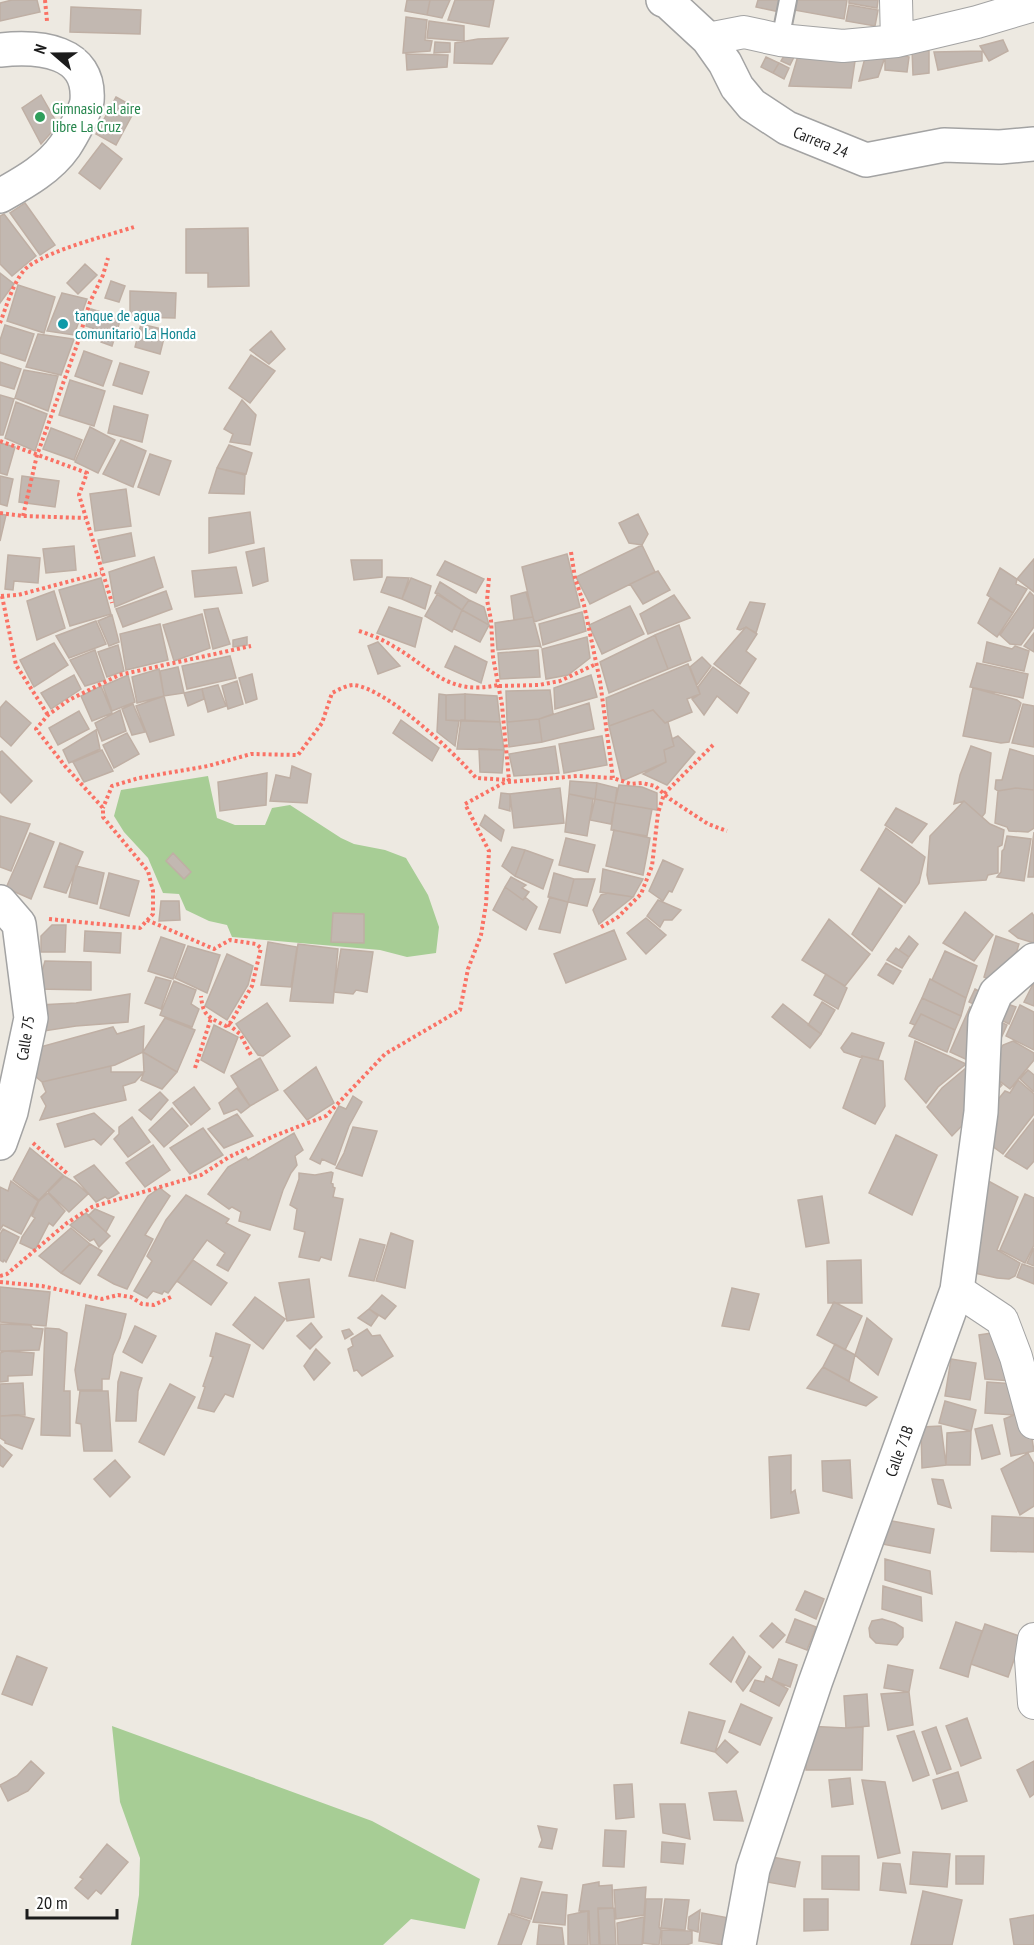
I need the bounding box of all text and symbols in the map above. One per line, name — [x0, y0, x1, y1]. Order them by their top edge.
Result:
north arrow — [24, 24, 84, 84]
text: N — [29, 41, 51, 56]
place label: Gimnasio al aire libre La Cruz — [52, 98, 141, 136]
marker: Gimnasio al aire libre La Cruz — [33, 110, 47, 124]
street label: Carrera 24 — [790, 122, 851, 162]
place label: tanque de agua comunitario La Honda — [75, 305, 196, 343]
marker: tanque de agua comunitario La Honda — [56, 317, 70, 331]
street label: Calle 75 — [12, 1014, 38, 1062]
street label: Calle 71B — [880, 1423, 917, 1479]
scale bar — [27, 1882, 117, 1920]
text: 20 m — [36, 1891, 68, 1914]

